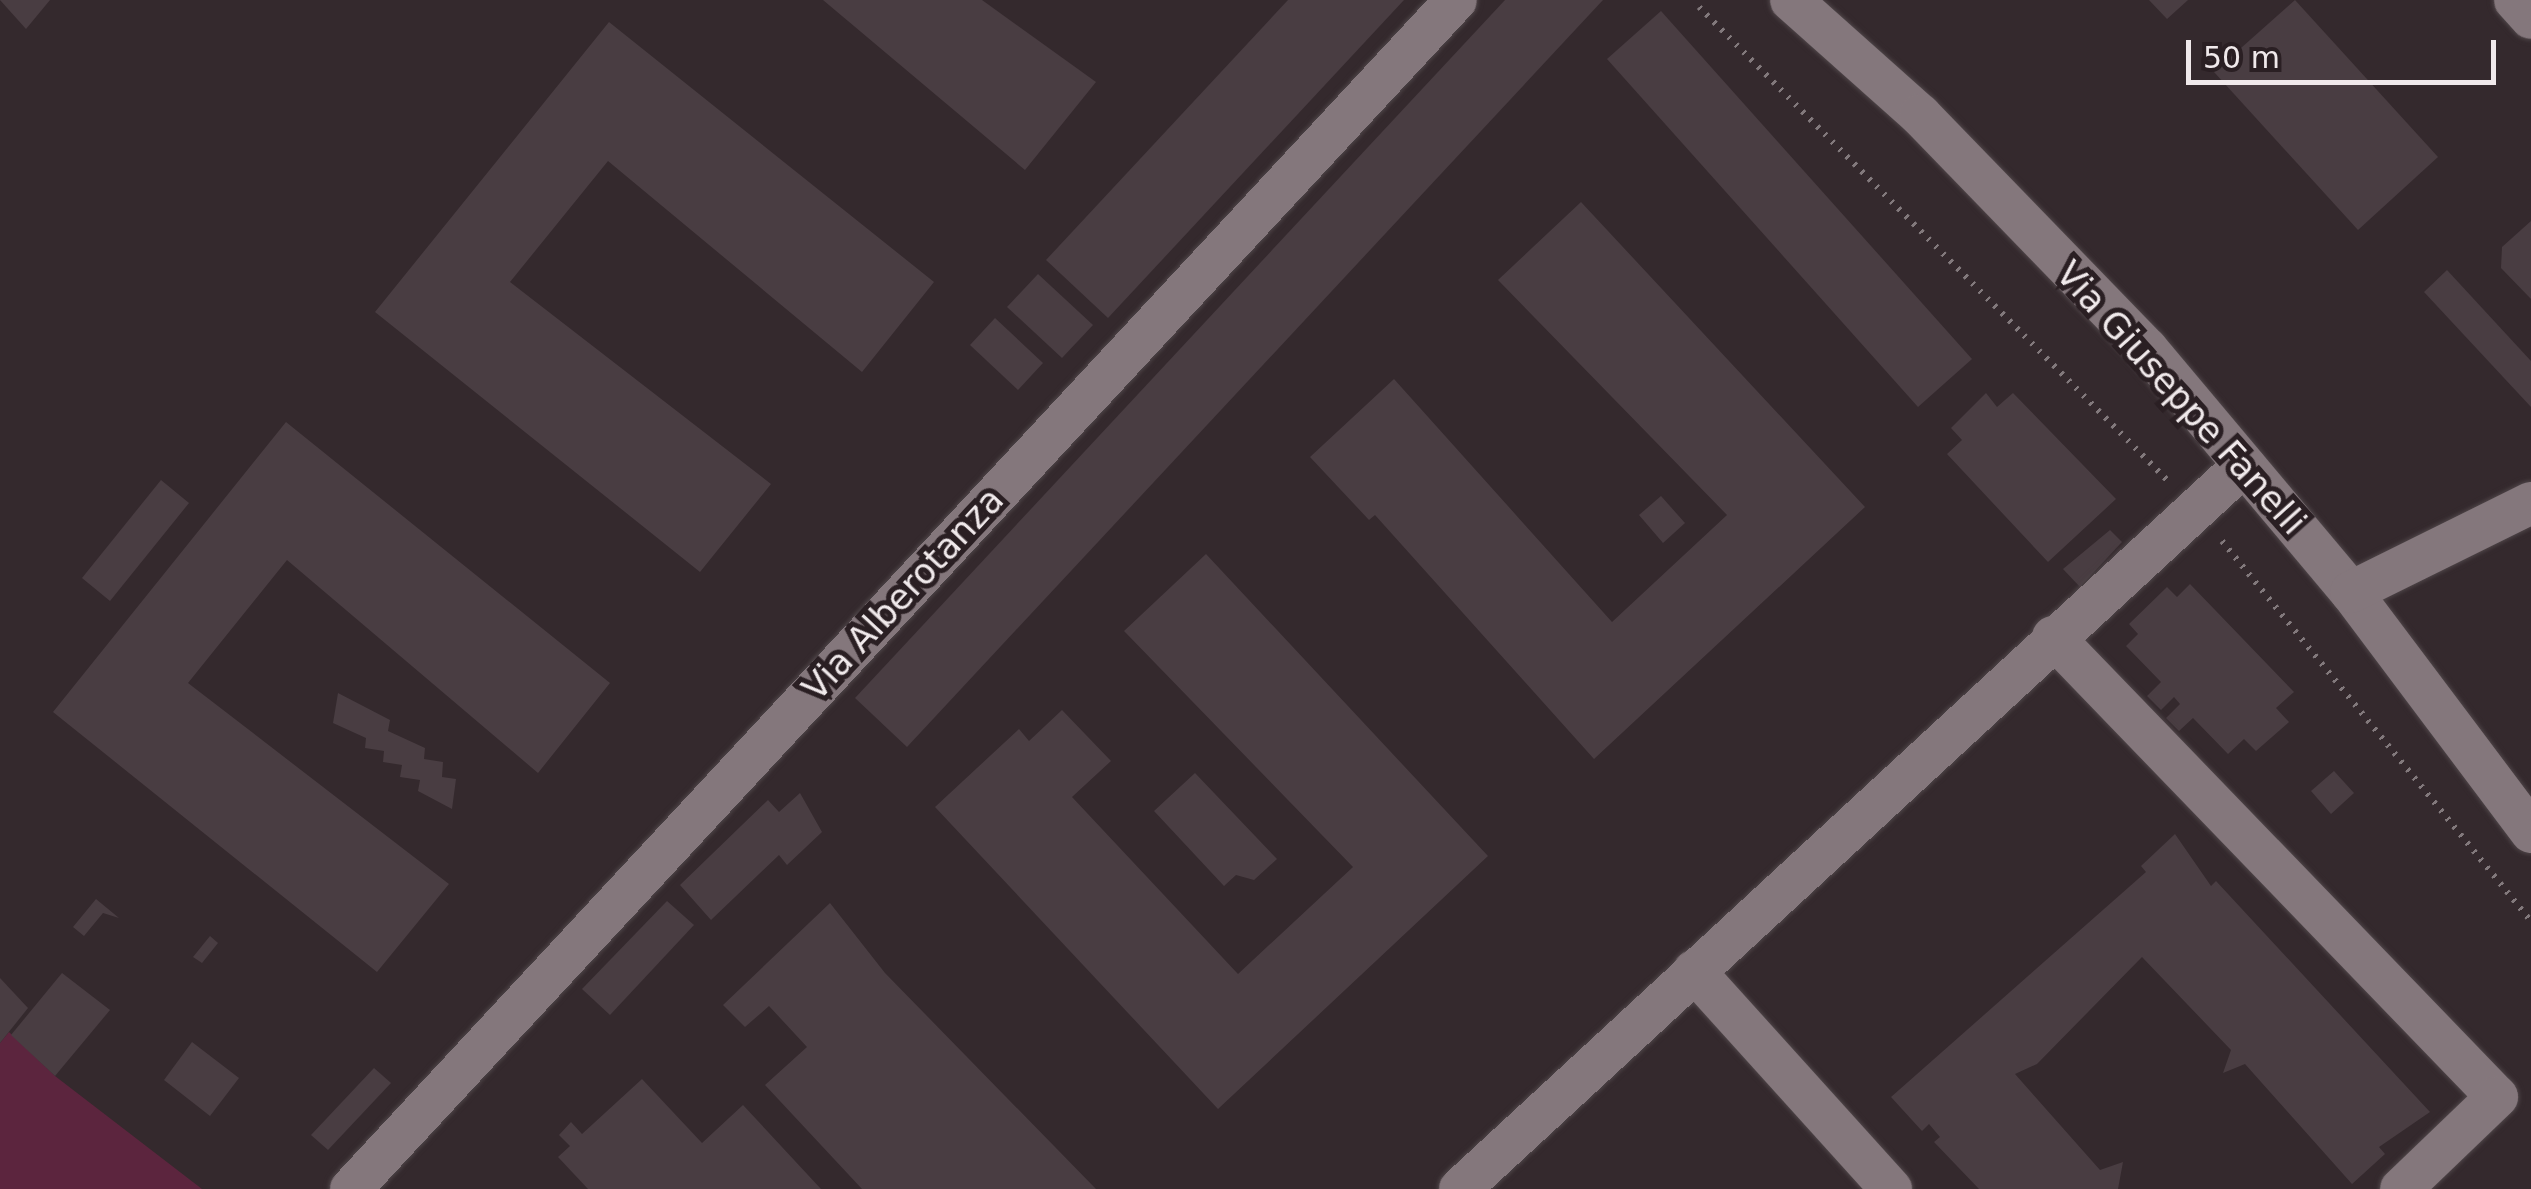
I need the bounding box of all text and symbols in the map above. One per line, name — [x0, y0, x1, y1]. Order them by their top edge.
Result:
scale bar — [2191, 20, 2501, 82]
text: 50 m — [2203, 40, 2280, 75]
street label: Via Giuseppe Fanelli — [2047, 253, 2315, 543]
street label: Via Alberotanza — [794, 479, 1012, 709]

